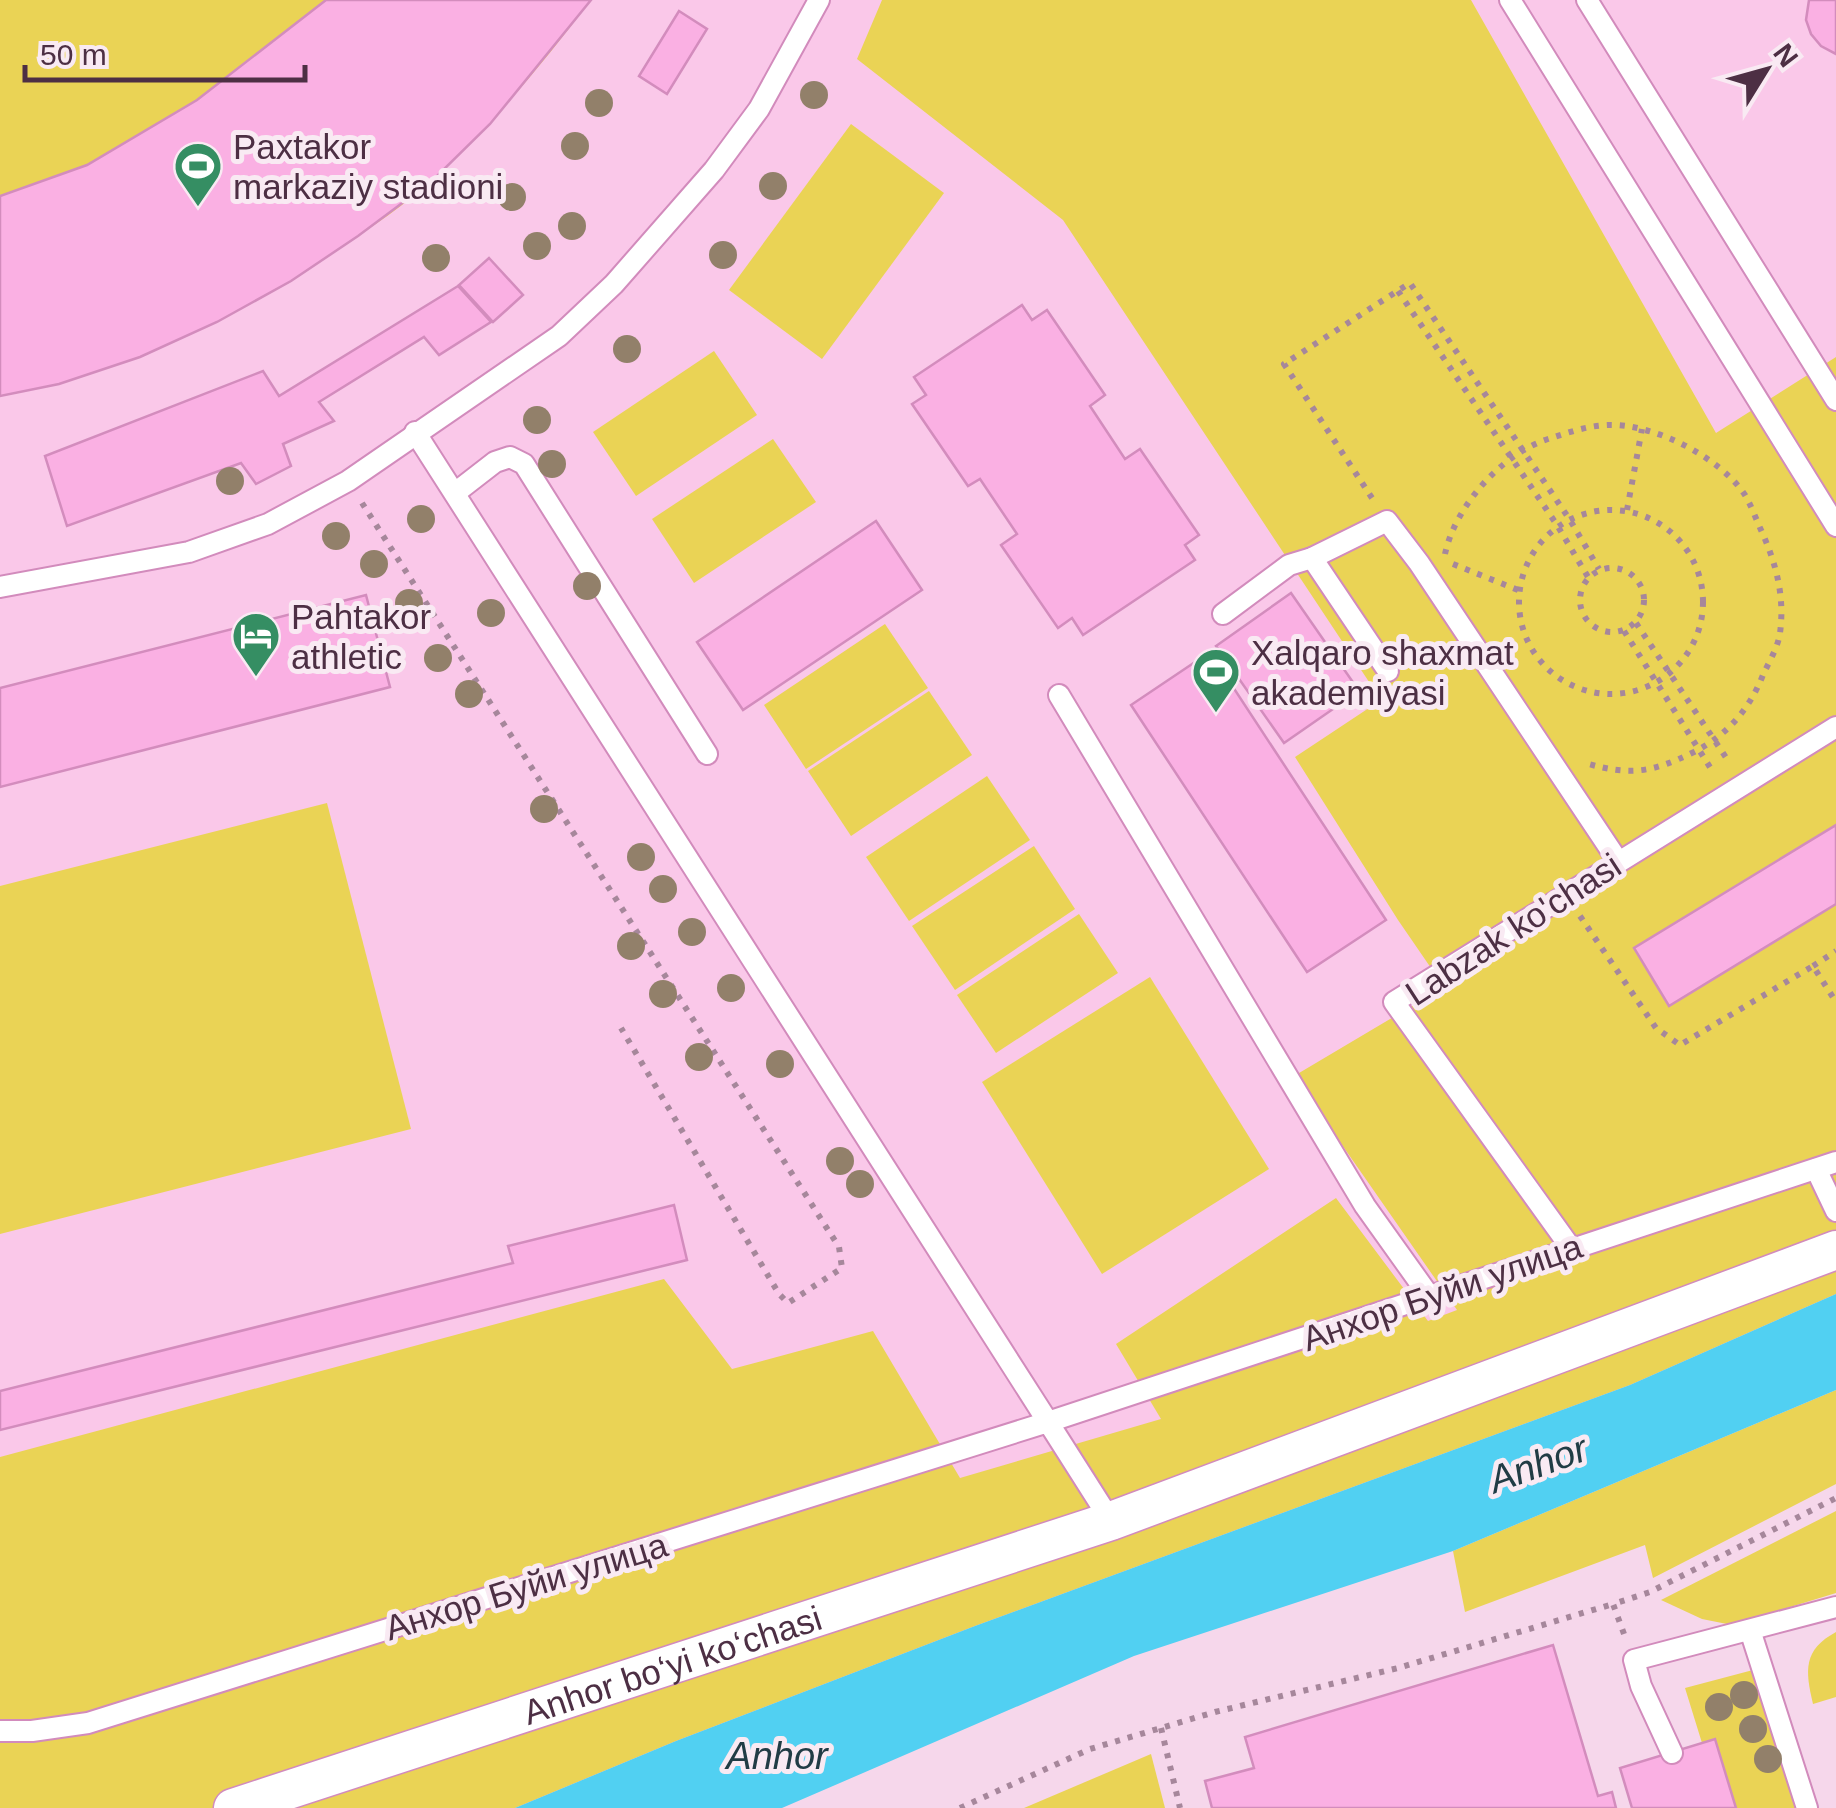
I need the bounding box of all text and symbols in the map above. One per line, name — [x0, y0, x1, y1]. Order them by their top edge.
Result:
scale bar — [25, 20, 305, 82]
north arrow — [1716, 20, 1816, 120]
text: 50 m — [40, 38, 107, 71]
text: N — [1767, 38, 1804, 73]
place label: Paxtakor markaziy stadioni — [233, 127, 503, 206]
sports icon: Paxtakor markaziy stadioni — [172, 140, 224, 208]
place label: Pahtakor athletic — [291, 597, 431, 676]
hotel icon: Pahtakor athletic — [230, 610, 282, 678]
place label: Xalqaro shaxmat akademiyasi — [1251, 633, 1514, 712]
sports icon: Xalqaro shaxmat akademiyasi — [1190, 646, 1242, 714]
street label: Labzak ko'chasi — [1398, 845, 1628, 1013]
street label: Анхор Буйи улица — [1297, 1226, 1587, 1358]
water label: Anhor — [1481, 1426, 1594, 1502]
street label: Анхор Буйи улица — [380, 1524, 672, 1648]
street label: Anhor bo‘yi ko‘chasi — [518, 1598, 826, 1731]
water label: Anhor — [724, 1735, 829, 1777]

